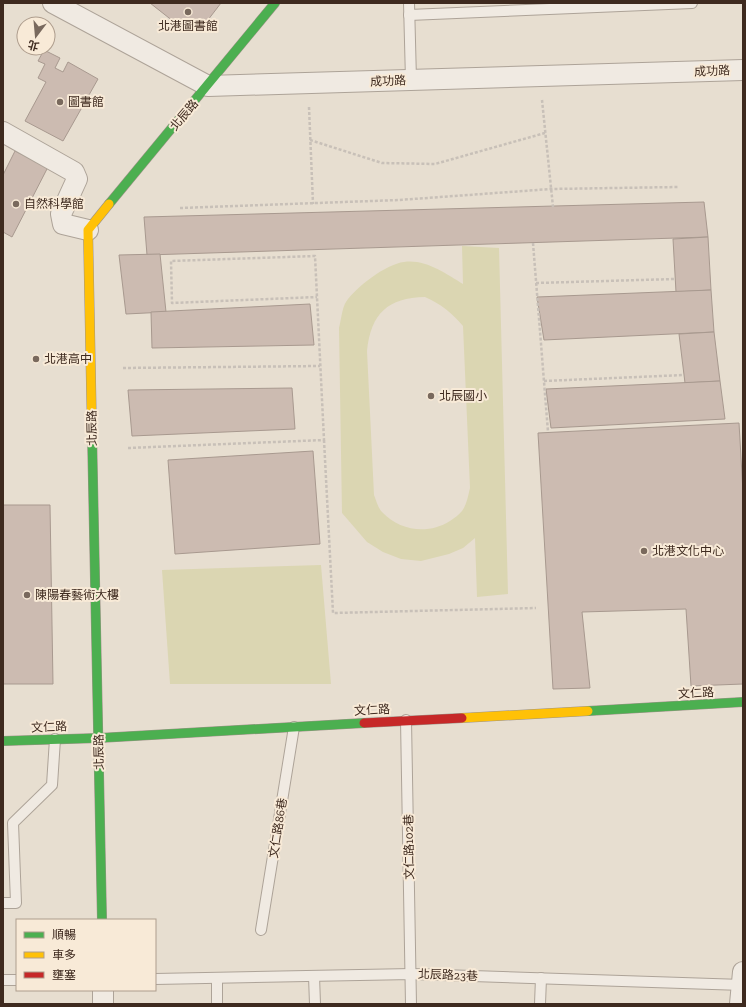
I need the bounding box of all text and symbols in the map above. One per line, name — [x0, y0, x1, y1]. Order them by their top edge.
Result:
marker: 北港圖書館 — [183, 7, 193, 17]
north arrow — [16, 16, 56, 56]
place label: 北港圖書館 — [158, 19, 218, 33]
text: 北 — [26, 37, 40, 53]
street label: 成功路 — [694, 63, 730, 79]
street label: 成功路 — [370, 73, 406, 89]
place label: 圖書館 — [68, 95, 104, 109]
marker: 圖書館 — [55, 97, 65, 107]
street label: 北辰路 — [167, 97, 201, 133]
place label: 自然科學館 — [24, 197, 84, 211]
marker: 自然科學館 — [11, 199, 21, 209]
place label: 北港高中 — [44, 352, 92, 366]
marker: 北港高中 — [31, 354, 41, 364]
place label: 北辰國小 — [439, 389, 487, 403]
marker: 北辰國小 — [426, 391, 436, 401]
street label: 北辰路 — [85, 410, 99, 446]
place label: 北港文化中心 — [652, 544, 724, 558]
marker: 北港文化中心 — [639, 546, 649, 556]
place label: 陳陽春藝術大樓 — [35, 588, 119, 602]
marker: 陳陽春藝術大樓 — [22, 590, 32, 600]
street label: 文仁路 — [678, 685, 714, 701]
street label: 文仁路 — [354, 702, 390, 718]
street label: 文仁路 — [31, 719, 67, 735]
street label: 北辰路 — [92, 734, 106, 770]
street label: 文仁路86巷 — [266, 797, 290, 859]
street label: 文仁路102巷 — [401, 814, 417, 880]
legend — [16, 919, 156, 991]
text: 順暢 — [52, 928, 76, 942]
text: 車多 — [52, 948, 76, 962]
street label: 北辰路23巷 — [418, 967, 478, 983]
text: 壅塞 — [52, 968, 76, 982]

